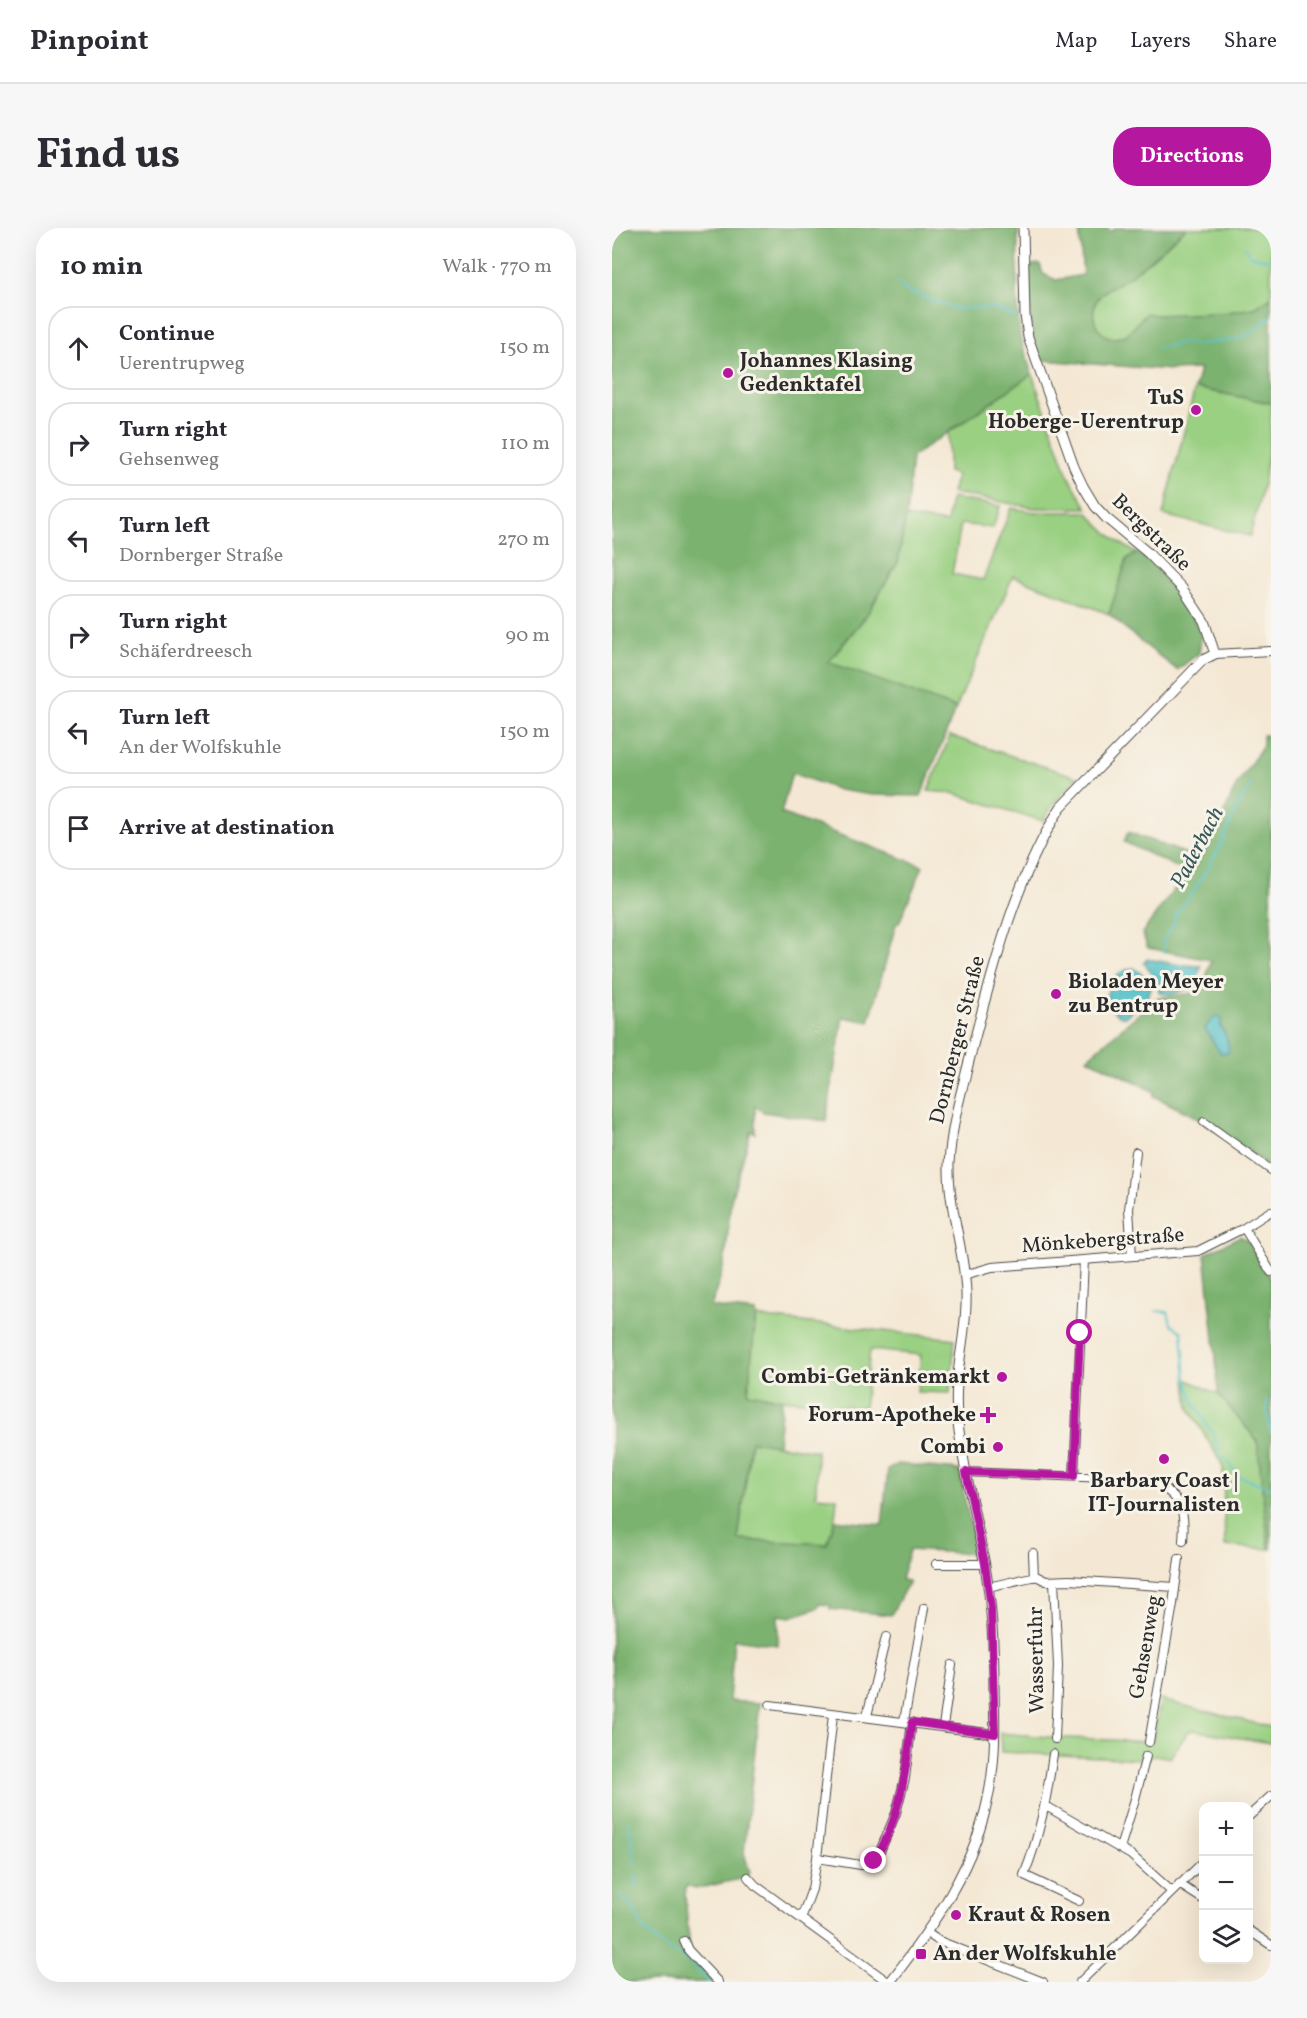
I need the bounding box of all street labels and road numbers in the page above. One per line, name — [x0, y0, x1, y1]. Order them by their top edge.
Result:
street label: Bergstraße — [1105, 488, 1197, 578]
street label: Dornberger Straße — [923, 953, 993, 1127]
street label: Mönkebergstraße — [1021, 1221, 1185, 1261]
street label: Gehsenweg — [1123, 1593, 1169, 1701]
street label: Wasserfuhr — [1022, 1606, 1052, 1714]

